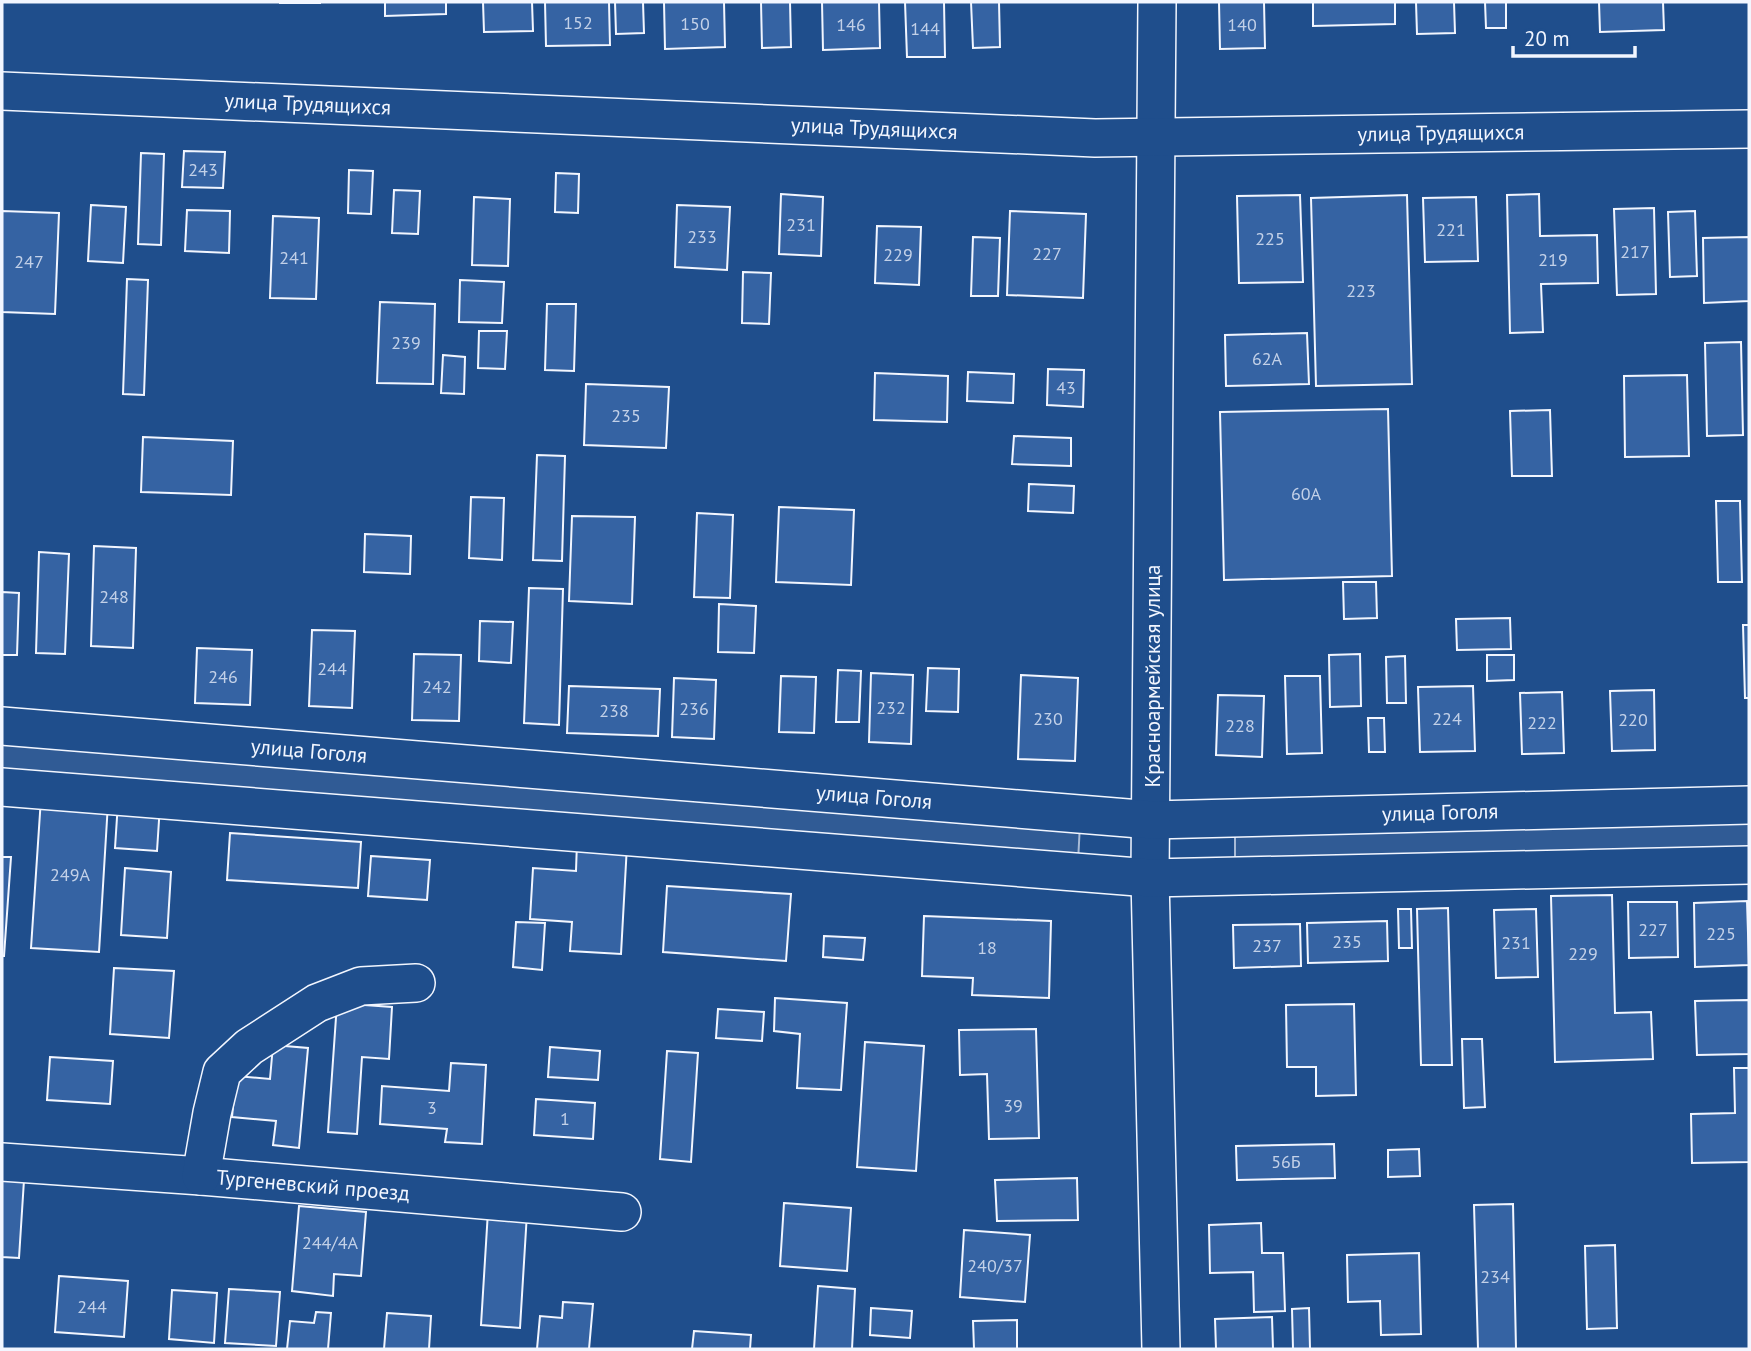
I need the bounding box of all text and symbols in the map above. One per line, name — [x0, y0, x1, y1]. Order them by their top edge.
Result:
house number: 152 — [563, 11, 593, 34]
house number: 150 — [680, 12, 710, 35]
house number: 146 — [836, 13, 866, 36]
house number: 140 — [1227, 13, 1257, 36]
scale bar — [1513, 14, 1636, 58]
house number: 144 — [910, 17, 940, 40]
text: 20 m — [1524, 25, 1570, 52]
street label: улица Трудящихся — [224, 87, 392, 121]
street label: улица Трудящихся — [790, 111, 958, 145]
street label: улица Трудящихся — [1357, 118, 1525, 147]
house number: 243 — [188, 158, 218, 181]
house number: 231 — [786, 213, 816, 236]
house number: 221 — [1436, 218, 1466, 241]
house number: 233 — [687, 225, 717, 248]
house number: 225 — [1255, 227, 1285, 250]
house number: 217 — [1620, 240, 1650, 263]
house number: 227 — [1032, 242, 1062, 265]
house number: 229 — [883, 243, 913, 266]
house number: 241 — [279, 246, 309, 269]
house number: 219 — [1538, 248, 1568, 271]
house number: 247 — [14, 250, 44, 273]
house number: 223 — [1346, 279, 1376, 302]
house number: 239 — [391, 331, 421, 354]
house number: 62А — [1252, 347, 1283, 370]
house number: 43 — [1056, 376, 1076, 399]
house number: 235 — [611, 404, 641, 427]
house number: 60А — [1291, 482, 1322, 505]
street label: Красноармейская улица — [1139, 564, 1166, 788]
house number: 248 — [99, 585, 129, 608]
house number: 244 — [317, 657, 347, 680]
house number: 246 — [208, 665, 238, 688]
house number: 242 — [422, 675, 452, 698]
house number: 232 — [876, 696, 906, 719]
house number: 236 — [679, 697, 709, 720]
house number: 238 — [599, 699, 629, 722]
house number: 230 — [1033, 707, 1063, 730]
house number: 224 — [1432, 707, 1462, 730]
house number: 220 — [1618, 708, 1648, 731]
house number: 222 — [1527, 711, 1557, 734]
house number: 228 — [1225, 714, 1255, 737]
street label: улица Гоголя — [250, 732, 368, 769]
street label: улица Гоголя — [815, 779, 933, 815]
street label: улица Гоголя — [1382, 797, 1499, 827]
house number: 249А — [50, 863, 90, 886]
house number: 227 — [1638, 918, 1668, 941]
house number: 225 — [1706, 922, 1736, 945]
house number: 235 — [1332, 930, 1362, 953]
house number: 231 — [1501, 931, 1531, 954]
house number: 237 — [1252, 934, 1282, 957]
house number: 18 — [977, 936, 997, 959]
house number: 229 — [1568, 942, 1598, 965]
house number: 39 — [1003, 1094, 1023, 1117]
house number: 3 — [427, 1096, 437, 1119]
house number: 1 — [560, 1107, 570, 1130]
house number: 56Б — [1271, 1150, 1301, 1173]
street label: Тургеневский проезд — [215, 1163, 411, 1207]
house number: 244/4А — [302, 1231, 359, 1254]
house number: 240/37 — [967, 1254, 1023, 1277]
house number: 234 — [1480, 1265, 1510, 1288]
house number: 244 — [77, 1295, 107, 1318]

